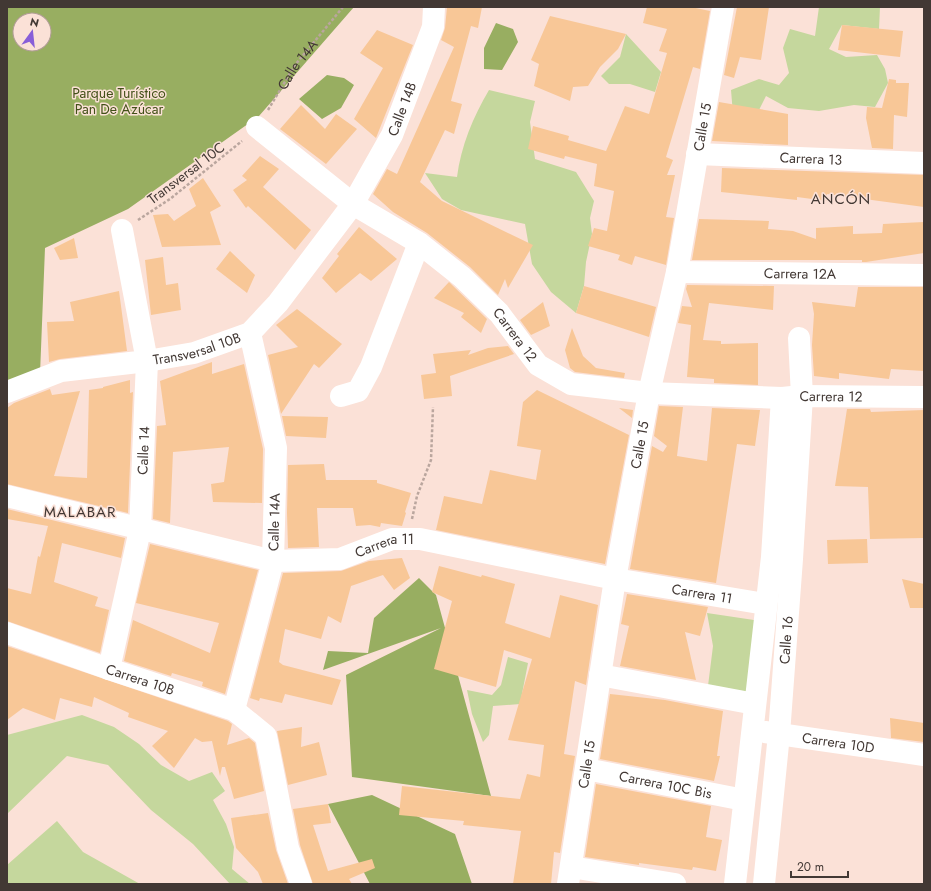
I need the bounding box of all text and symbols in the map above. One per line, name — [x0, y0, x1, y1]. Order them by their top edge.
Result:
north arrow — [12, 12, 52, 52]
text: N — [28, 13, 41, 31]
street label: Calle 14A — [272, 35, 323, 94]
street label: Calle 14B — [383, 79, 421, 139]
park label: Parque Turístico Pan De Azúcar — [72, 83, 166, 119]
street label: Calle 15 — [688, 101, 716, 153]
street label: Transversal 10C — [143, 137, 229, 209]
street label: Carrera 13 — [779, 147, 843, 170]
district label: ANCÓN — [811, 188, 871, 210]
street label: Carrera 12A — [764, 263, 837, 284]
street label: Carrera 12 — [488, 303, 542, 366]
street label: Transversal 10B — [152, 327, 244, 370]
street label: Carrera 12 — [799, 386, 863, 406]
street label: Calle 15 — [625, 419, 654, 470]
street label: Calle 14 — [132, 426, 154, 475]
street label: Calle 14A — [263, 492, 285, 551]
district label: MALABAR — [44, 501, 116, 523]
street label: Carrera 11 — [352, 529, 414, 562]
street label: Carrera 11 — [670, 579, 734, 608]
street label: Calle 16 — [774, 615, 798, 665]
street label: Carrera 10B — [103, 659, 177, 700]
street label: Carrera 10D — [801, 727, 876, 758]
street label: Calle 15 — [573, 739, 600, 790]
street label: Carrera 10C Bis — [617, 766, 714, 804]
scale bar — [791, 853, 848, 879]
text: 20 m — [797, 858, 824, 876]

